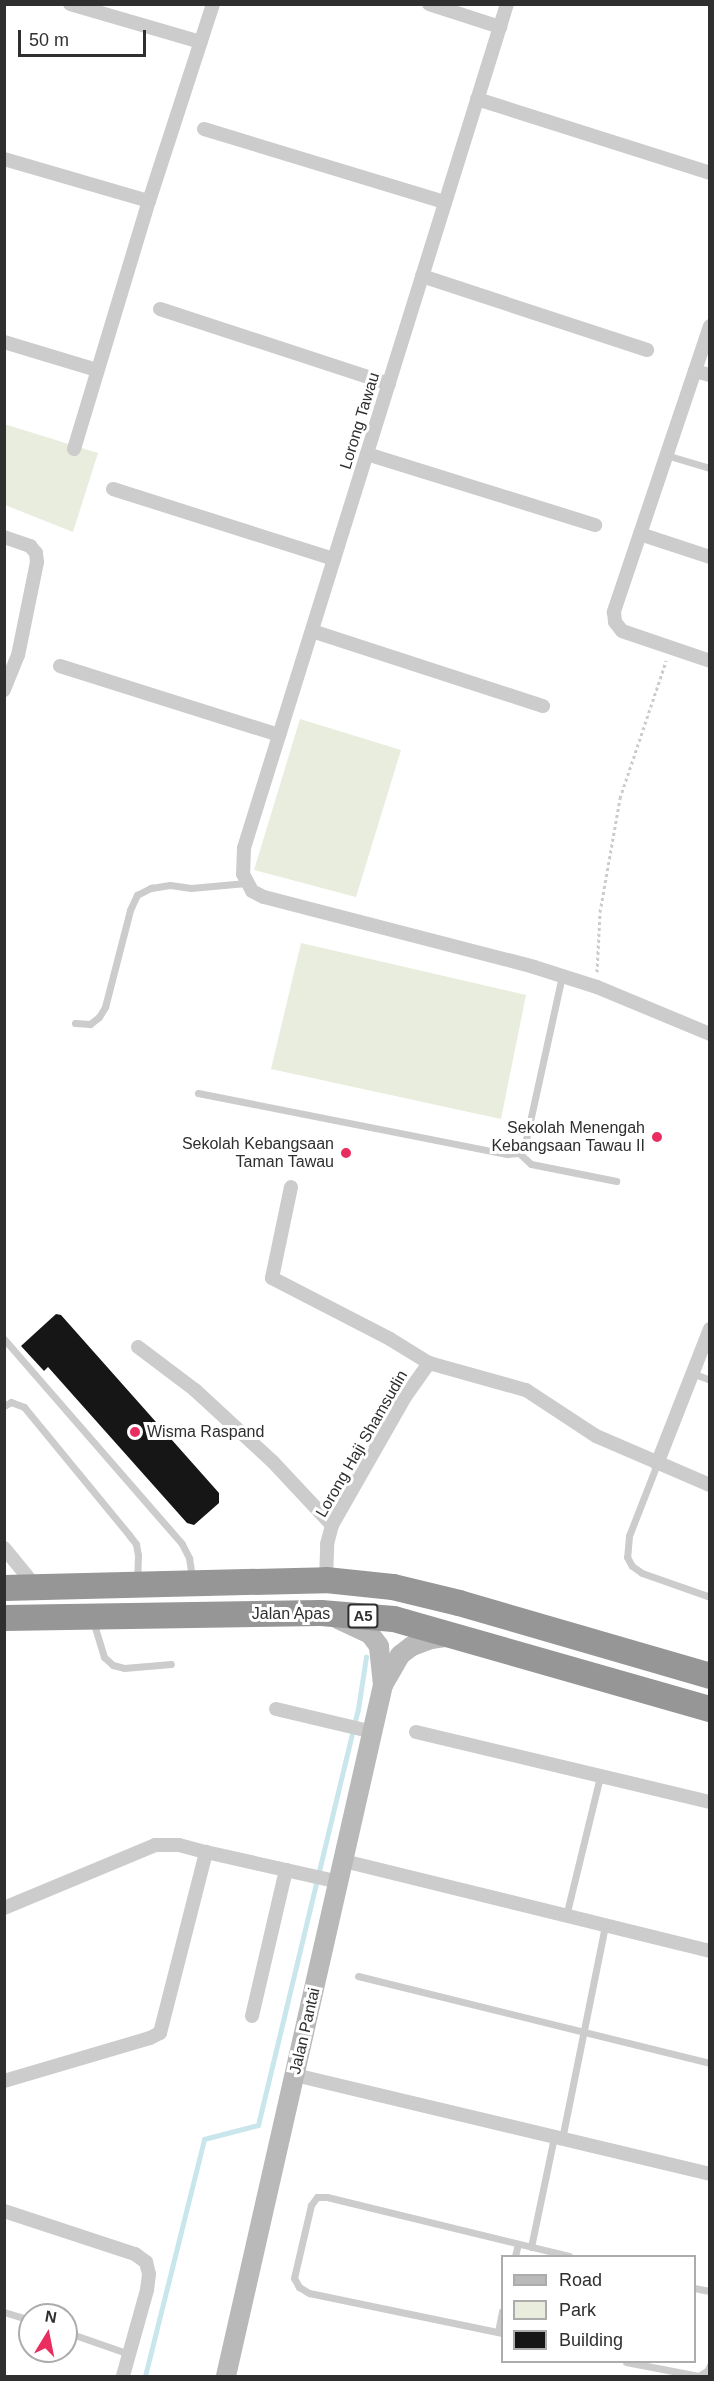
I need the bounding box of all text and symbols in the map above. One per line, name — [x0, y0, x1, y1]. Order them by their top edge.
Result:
scale bar — [21, 18, 148, 56]
text: 50 m — [29, 30, 69, 50]
street label: Lorong Tawau — [336, 370, 384, 472]
place label: Sekolah Menengah Kebangsaan Tawau II — [491, 1118, 645, 1156]
marker: Sekolah Menengah Kebangsaan Tawau II — [650, 1130, 664, 1144]
place label: Sekolah Kebangsaan Taman Tawau — [182, 1134, 334, 1172]
marker: Sekolah Kebangsaan Taman Tawau — [339, 1146, 353, 1160]
street label: Lorong Haji Shamsudin — [312, 1367, 412, 1521]
place label: Wisma Raspand — [147, 1422, 264, 1442]
marker: Wisma Raspand — [128, 1425, 142, 1439]
street label: Jalan Apas — [251, 1604, 331, 1624]
road number: A5 — [346, 1604, 380, 1628]
street label: Jalan Pantai — [286, 1986, 324, 2076]
legend — [501, 2255, 696, 2363]
text: Road — [559, 2270, 602, 2290]
text: Park — [559, 2300, 596, 2320]
north arrow — [18, 2303, 78, 2363]
text: N — [44, 2307, 58, 2326]
text: Building — [559, 2330, 623, 2350]

